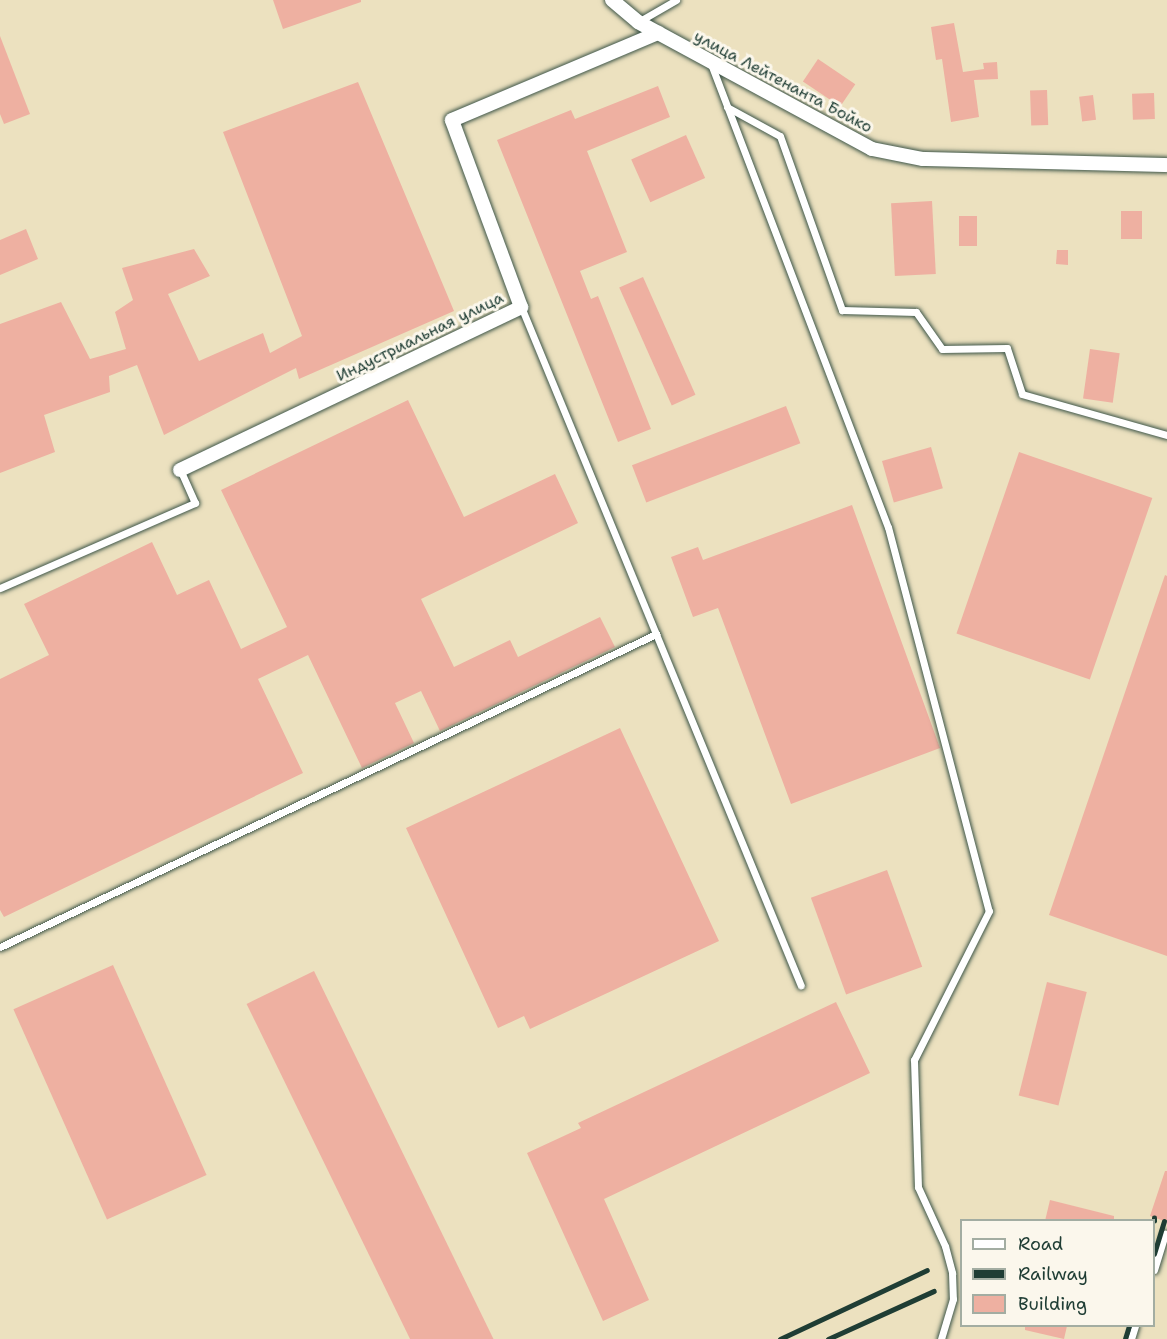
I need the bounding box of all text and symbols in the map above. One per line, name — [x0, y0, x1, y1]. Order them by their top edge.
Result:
street label: улица Лейтенанта Бойко — [691, 27, 875, 137]
street label: Индустриальная улица — [333, 288, 507, 386]
legend — [960, 1219, 1155, 1327]
text: Road — [1018, 1232, 1063, 1256]
text: Railway — [1018, 1262, 1088, 1286]
text: Building — [1018, 1292, 1087, 1316]

